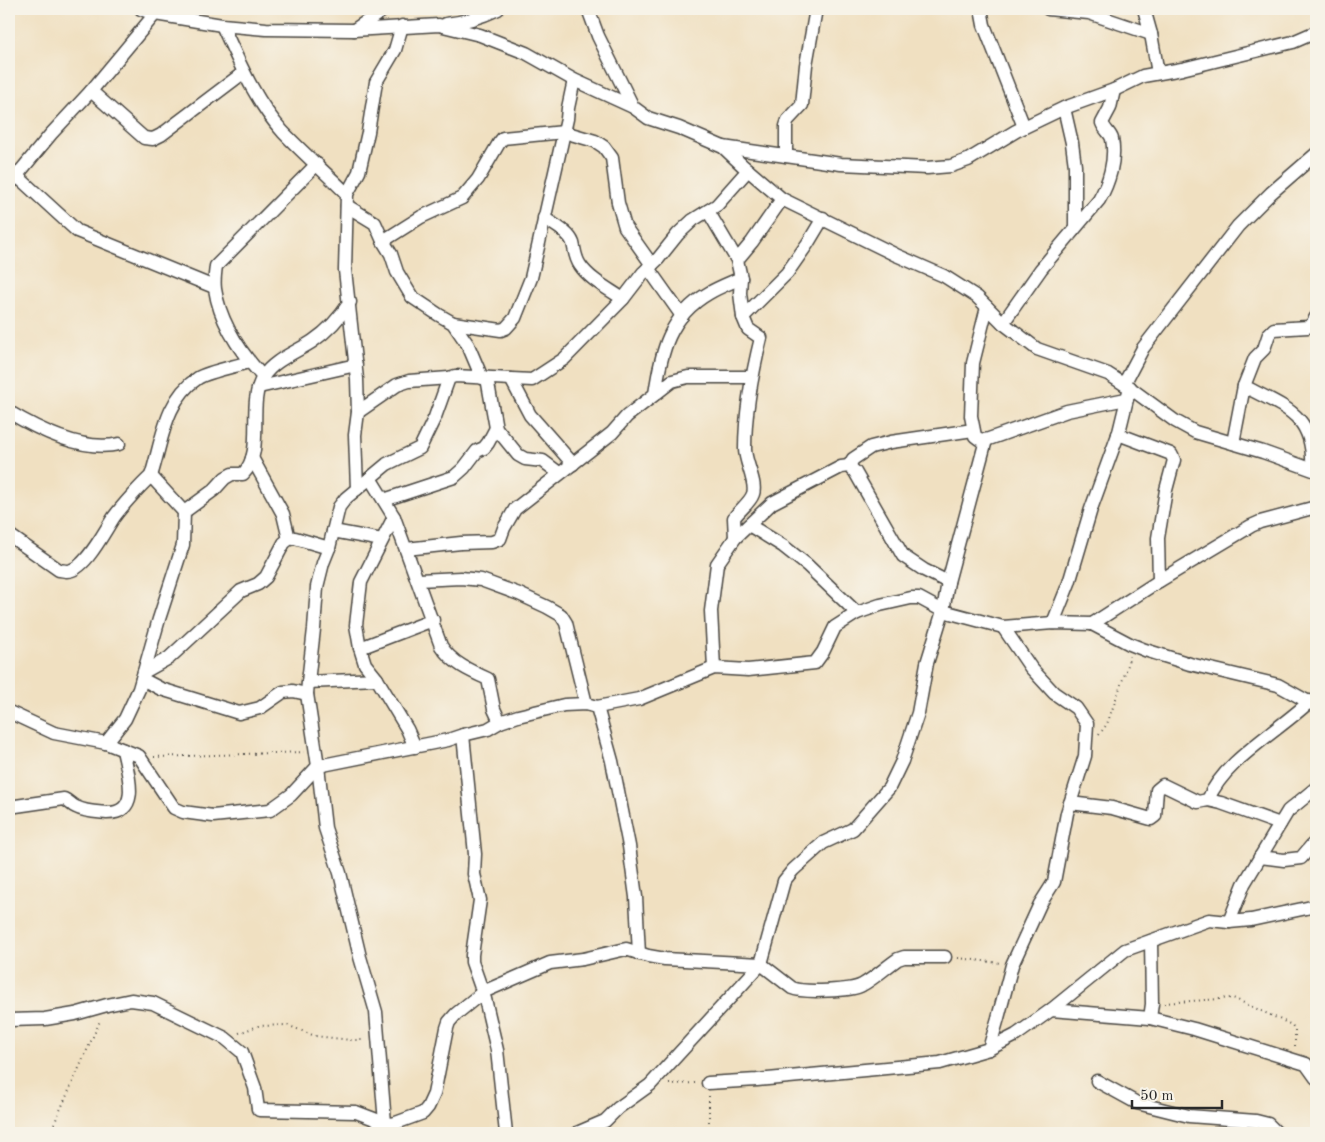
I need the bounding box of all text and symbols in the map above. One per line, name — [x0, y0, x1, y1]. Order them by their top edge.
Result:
scale bar — [1132, 1077, 1222, 1109]
text: 50 m — [1140, 1089, 1174, 1104]

